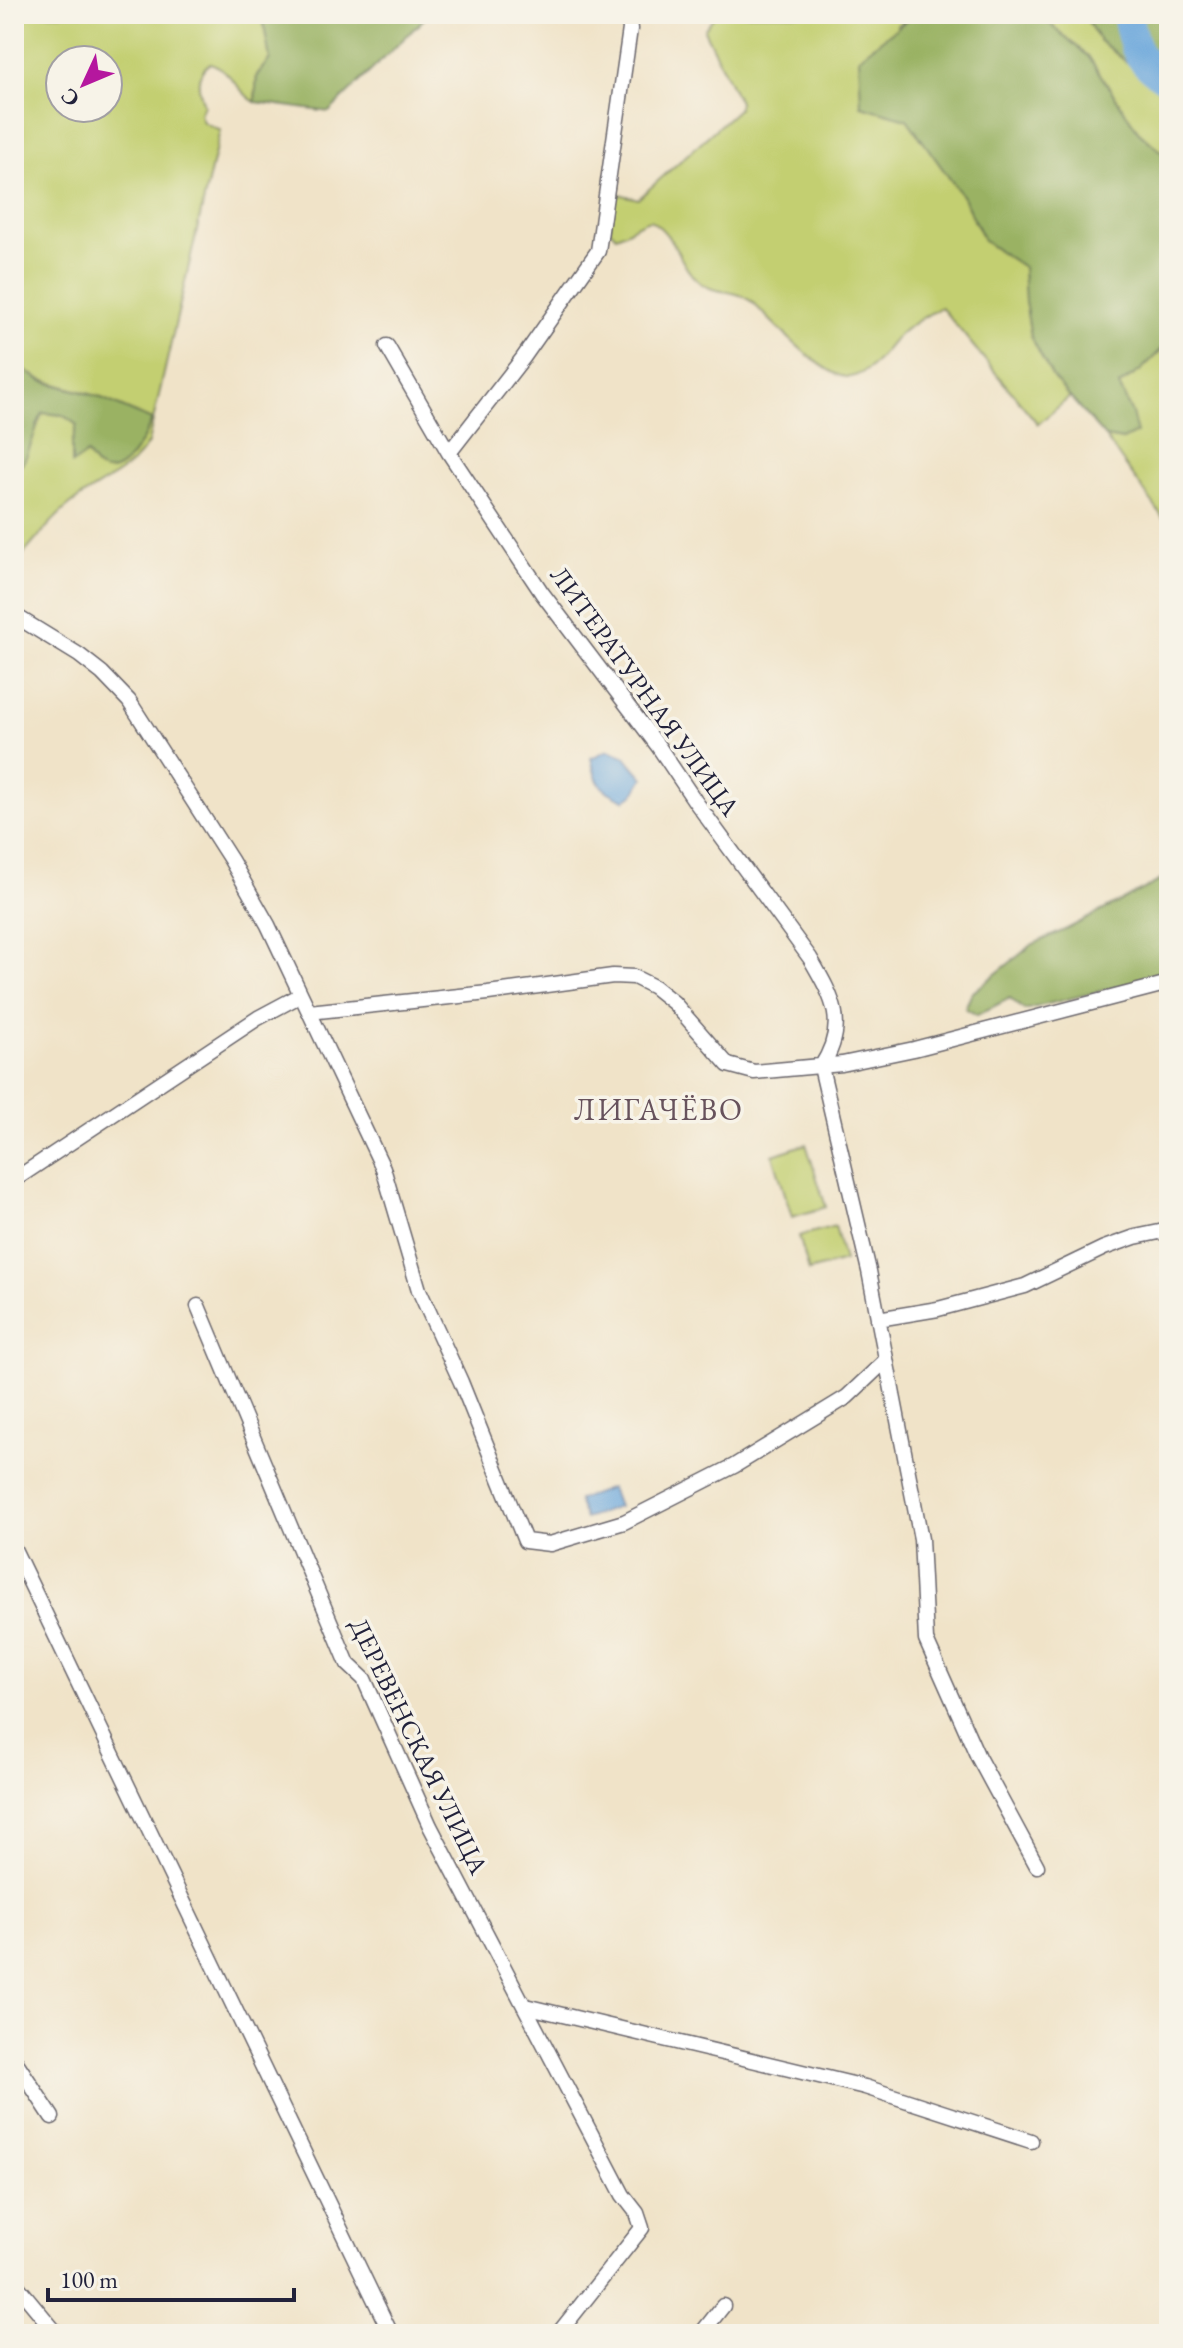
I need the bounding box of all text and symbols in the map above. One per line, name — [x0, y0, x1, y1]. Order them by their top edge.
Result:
north arrow — [44, 44, 124, 124]
text: С — [54, 82, 86, 113]
street label: ЛИТЕРАТУРНАЯ УЛИЦА — [543, 559, 748, 824]
district label: ЛИГАЧЁВО — [574, 1090, 744, 1129]
street label: ДЕРЕВЕНСКАЯ УЛИЦА — [342, 1612, 496, 1881]
scale bar — [48, 2252, 294, 2302]
text: 100 m — [60, 2264, 118, 2295]

